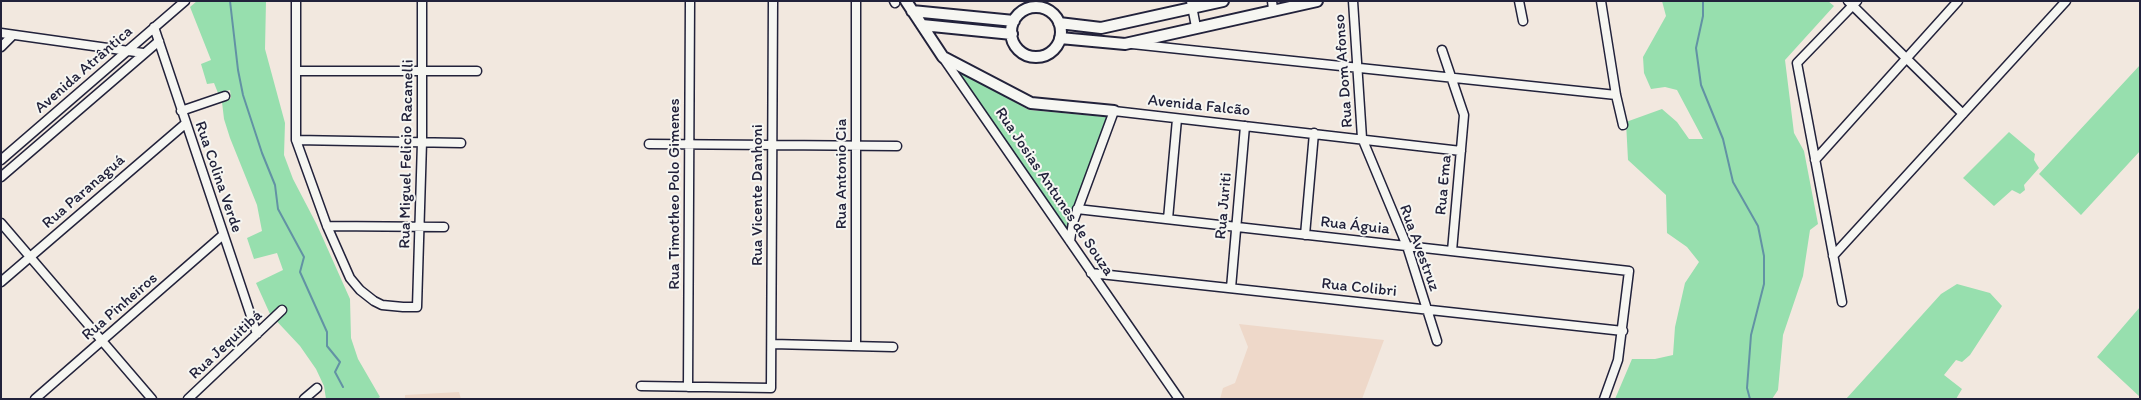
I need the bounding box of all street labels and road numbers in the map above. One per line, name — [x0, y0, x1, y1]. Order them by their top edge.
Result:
street label: Rua Dom Afonso — [1330, 14, 1358, 128]
street label: Avenida Atrântica — [31, 22, 137, 118]
street label: Rua Miguel Felicio Racanelli — [396, 59, 418, 249]
street label: Avenida Falcão — [1147, 91, 1251, 121]
street label: Rua Timotheo Polo Gimenes — [665, 98, 685, 290]
street label: Rua Josias Antunes de Souza — [990, 104, 1118, 280]
street label: Rua Colina Verde — [190, 119, 246, 235]
street label: Rua Antonio Cia — [832, 119, 852, 229]
street label: Rua Vicente Danhoni — [748, 124, 768, 266]
street label: Rua Paranaguá — [39, 151, 129, 233]
street label: Rua Ema — [1432, 154, 1456, 216]
street label: Rua Juriti — [1212, 172, 1236, 240]
street label: Rua Avestruz — [1394, 202, 1444, 294]
street label: Rua Águia — [1319, 213, 1391, 239]
street label: Rua Pinheiros — [78, 269, 162, 345]
street label: Rua Colibri — [1320, 274, 1398, 302]
street label: Rua Jequitibá — [185, 306, 267, 384]

